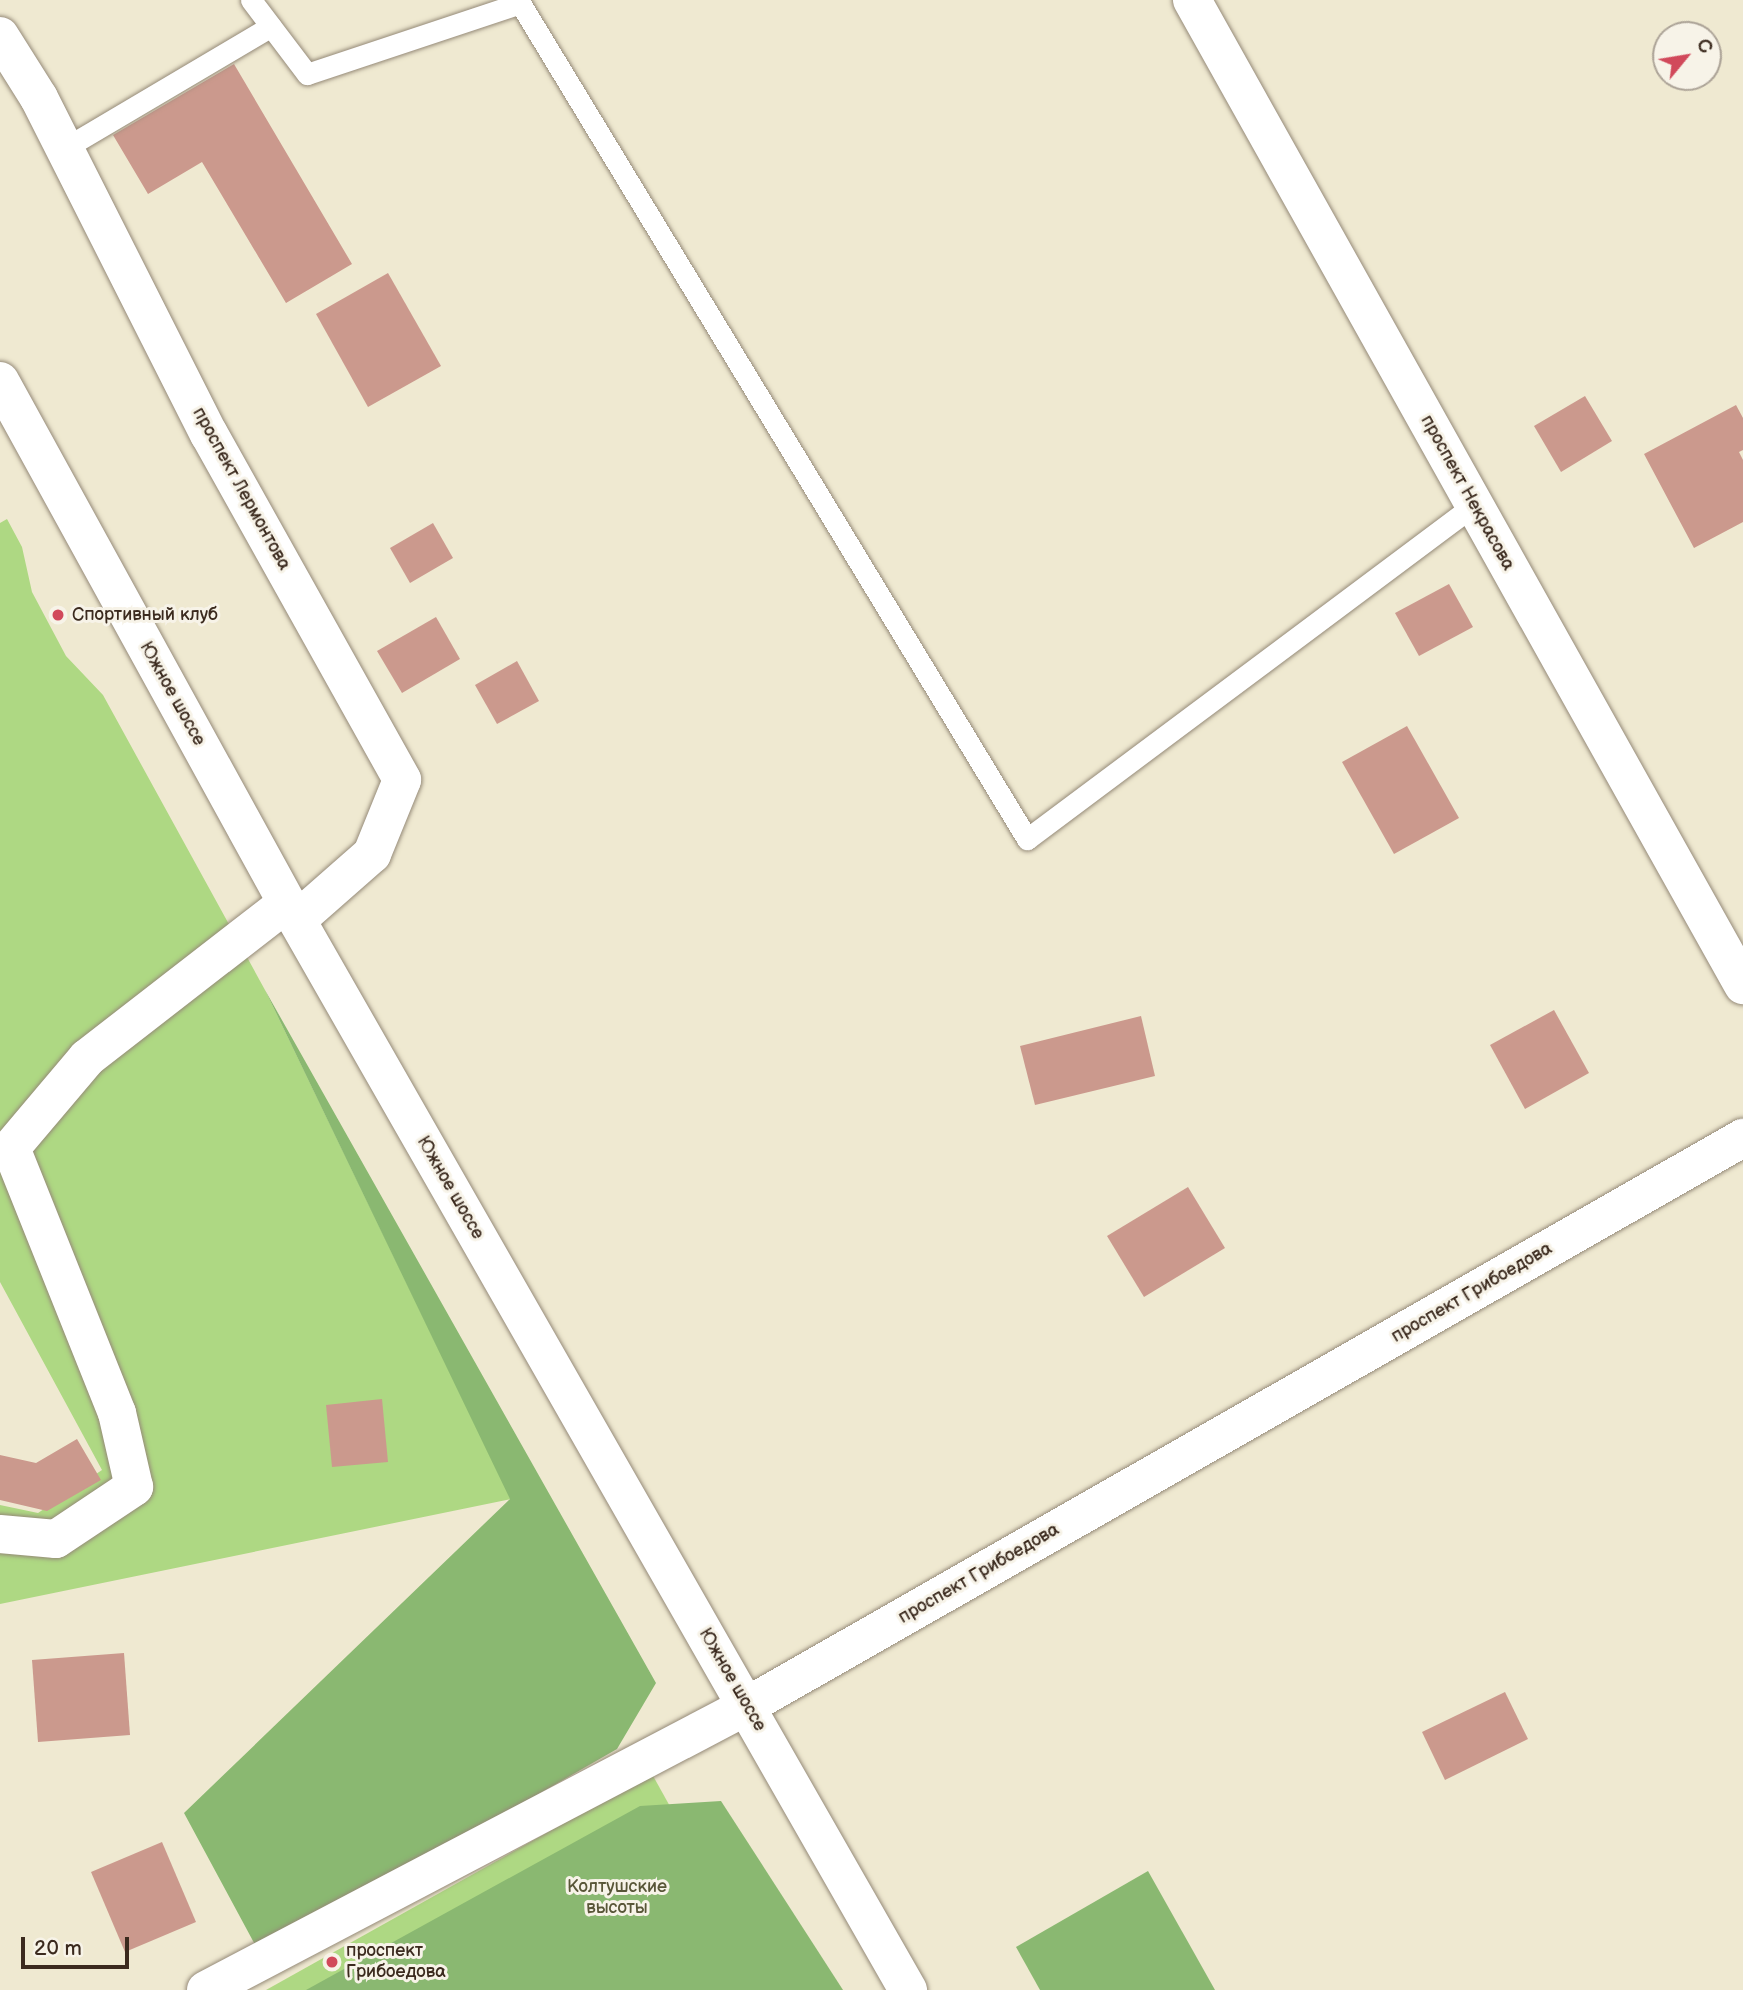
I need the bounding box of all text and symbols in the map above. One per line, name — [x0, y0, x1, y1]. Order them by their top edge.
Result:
north arrow — [1652, 21, 1722, 91]
text: С — [1691, 35, 1717, 58]
street label: проспект Лермонтова — [187, 404, 295, 574]
street label: проспект Некрасова — [1415, 412, 1519, 574]
place label: Спортивный клуб — [72, 604, 218, 626]
marker: Спортивный клуб — [50, 607, 66, 623]
street label: Южное шоссе — [135, 638, 209, 750]
street label: Южное шоссе — [412, 1133, 488, 1243]
street label: проспект Грибоедова — [1388, 1238, 1556, 1348]
street label: проспект Грибоедова — [895, 1519, 1063, 1629]
street label: Южное шоссе — [694, 1625, 770, 1735]
park label: Колтушские высоты — [567, 1877, 667, 1920]
scale bar — [24, 1924, 133, 1968]
text: 20 m — [34, 1936, 82, 1961]
place label: проспект Грибоедова — [346, 1941, 446, 1983]
marker: проспект Грибоедова — [324, 1954, 340, 1970]

